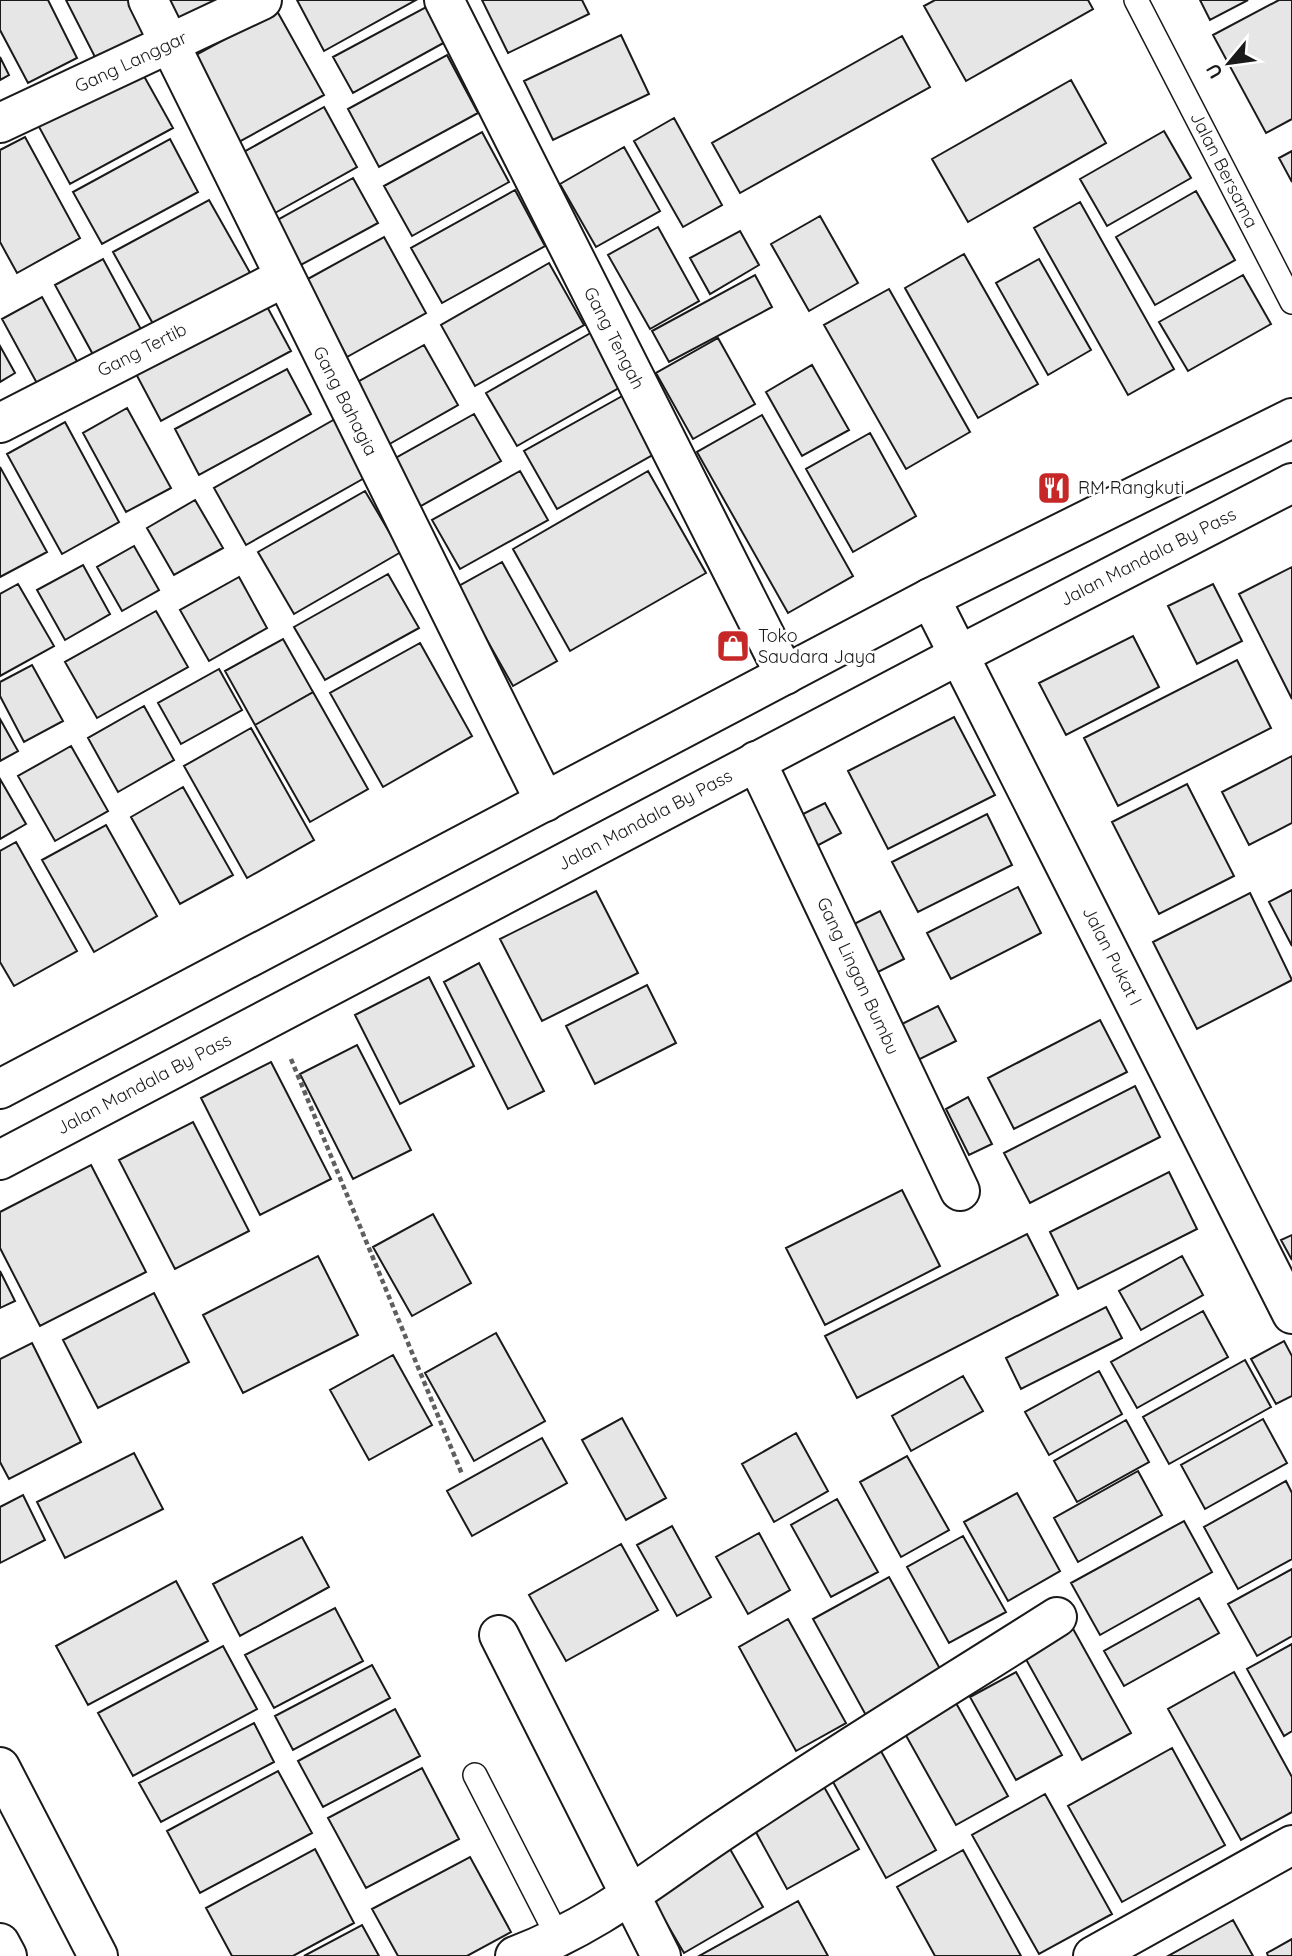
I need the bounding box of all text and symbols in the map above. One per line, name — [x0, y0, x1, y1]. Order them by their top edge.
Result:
street label: Gang Langgar — [71, 25, 191, 98]
north arrow — [1194, 28, 1264, 98]
text: U — [1200, 60, 1228, 83]
street label: Jalan Bersama — [1185, 108, 1264, 232]
street label: Gang Tengah — [579, 283, 650, 393]
street label: Gang Tertib — [93, 317, 190, 382]
street label: Gang Bahagia — [308, 342, 383, 459]
restaurant icon: RM Rangkuti — [1035, 469, 1073, 507]
place label: RM Rangkuti — [1078, 476, 1184, 499]
street label: Jalan Mandala By Pass — [1056, 502, 1240, 611]
place label: Toko Saudara Jaya — [758, 624, 876, 668]
shop icon: Toko Saudara Jaya — [714, 627, 752, 665]
street label: Jalan Mandala By Pass — [553, 764, 736, 875]
street label: Gang Lingan Bumbu — [812, 893, 905, 1058]
street label: Jalan Pukat I — [1078, 902, 1147, 1009]
street label: Jalan Mandala By Pass — [52, 1028, 235, 1139]

